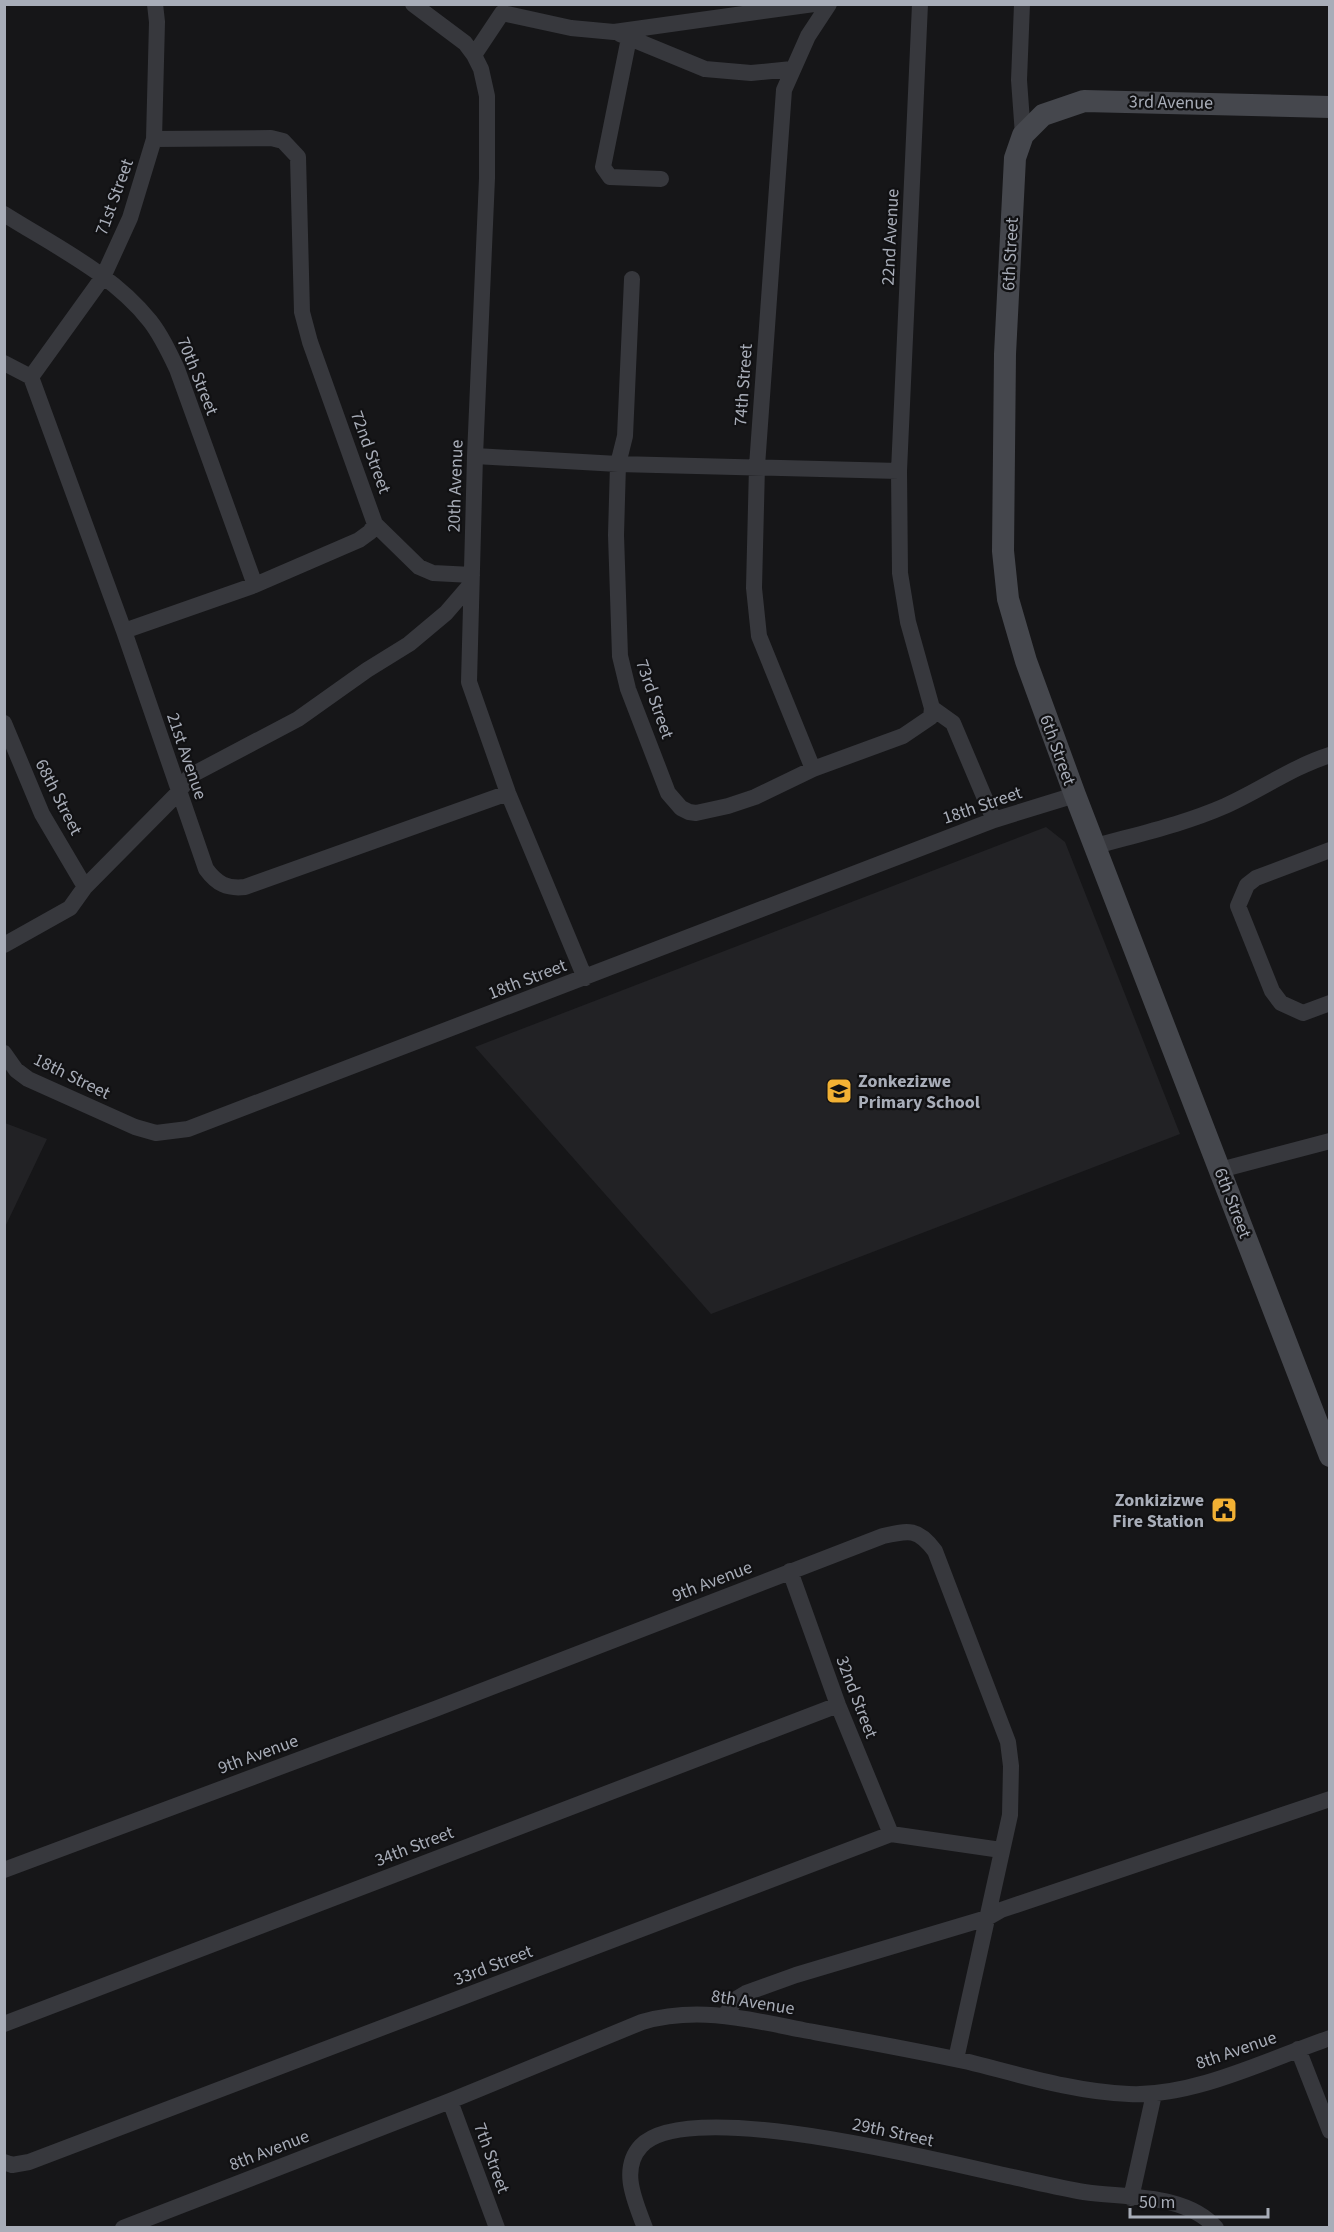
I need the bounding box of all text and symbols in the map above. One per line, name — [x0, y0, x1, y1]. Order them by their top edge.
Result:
street label: 3rd Avenue — [1129, 89, 1213, 116]
street label: 71st Street — [89, 155, 140, 239]
street label: 22nd Avenue — [875, 188, 906, 286]
street label: 6th Street — [996, 217, 1025, 291]
street label: 70th Street — [170, 333, 225, 419]
street label: 74th Street — [728, 343, 759, 427]
street label: 72nd Street — [344, 407, 397, 497]
street label: 20th Avenue — [441, 439, 470, 533]
street label: 73rd Street — [629, 656, 680, 742]
street label: 21st Avenue — [160, 709, 213, 803]
street label: 6th Street — [1033, 711, 1082, 789]
street label: 68th Street — [29, 755, 88, 840]
street label: 18th Street — [939, 780, 1025, 831]
street label: 18th Street — [484, 953, 570, 1006]
street label: 18th Street — [29, 1047, 114, 1106]
place label: Zonkezizwe Primary School — [858, 1069, 980, 1115]
school or university icon: Zonkezizwe Primary School — [824, 1076, 854, 1106]
street label: 6th Street — [1208, 1164, 1257, 1242]
place label: Zonkizizwe Fire Station — [1112, 1488, 1204, 1534]
public building icon: Zonkizizwe Fire Station — [1209, 1495, 1239, 1525]
street label: 9th Avenue — [669, 1555, 756, 1608]
street label: 32nd Street — [829, 1652, 884, 1742]
street label: 9th Avenue — [214, 1728, 302, 1781]
street label: 34th Street — [371, 1820, 457, 1873]
street label: 33rd Street — [450, 1939, 536, 1992]
street label: 8th Avenue — [710, 1984, 796, 2021]
street label: 8th Avenue — [1192, 2025, 1280, 2076]
street label: 29th Street — [850, 2112, 936, 2153]
street label: 7th Street — [467, 2119, 516, 2197]
street label: 8th Avenue — [226, 2124, 313, 2177]
scale bar — [1130, 2181, 1268, 2219]
text: 50 m — [1139, 2190, 1175, 2215]

